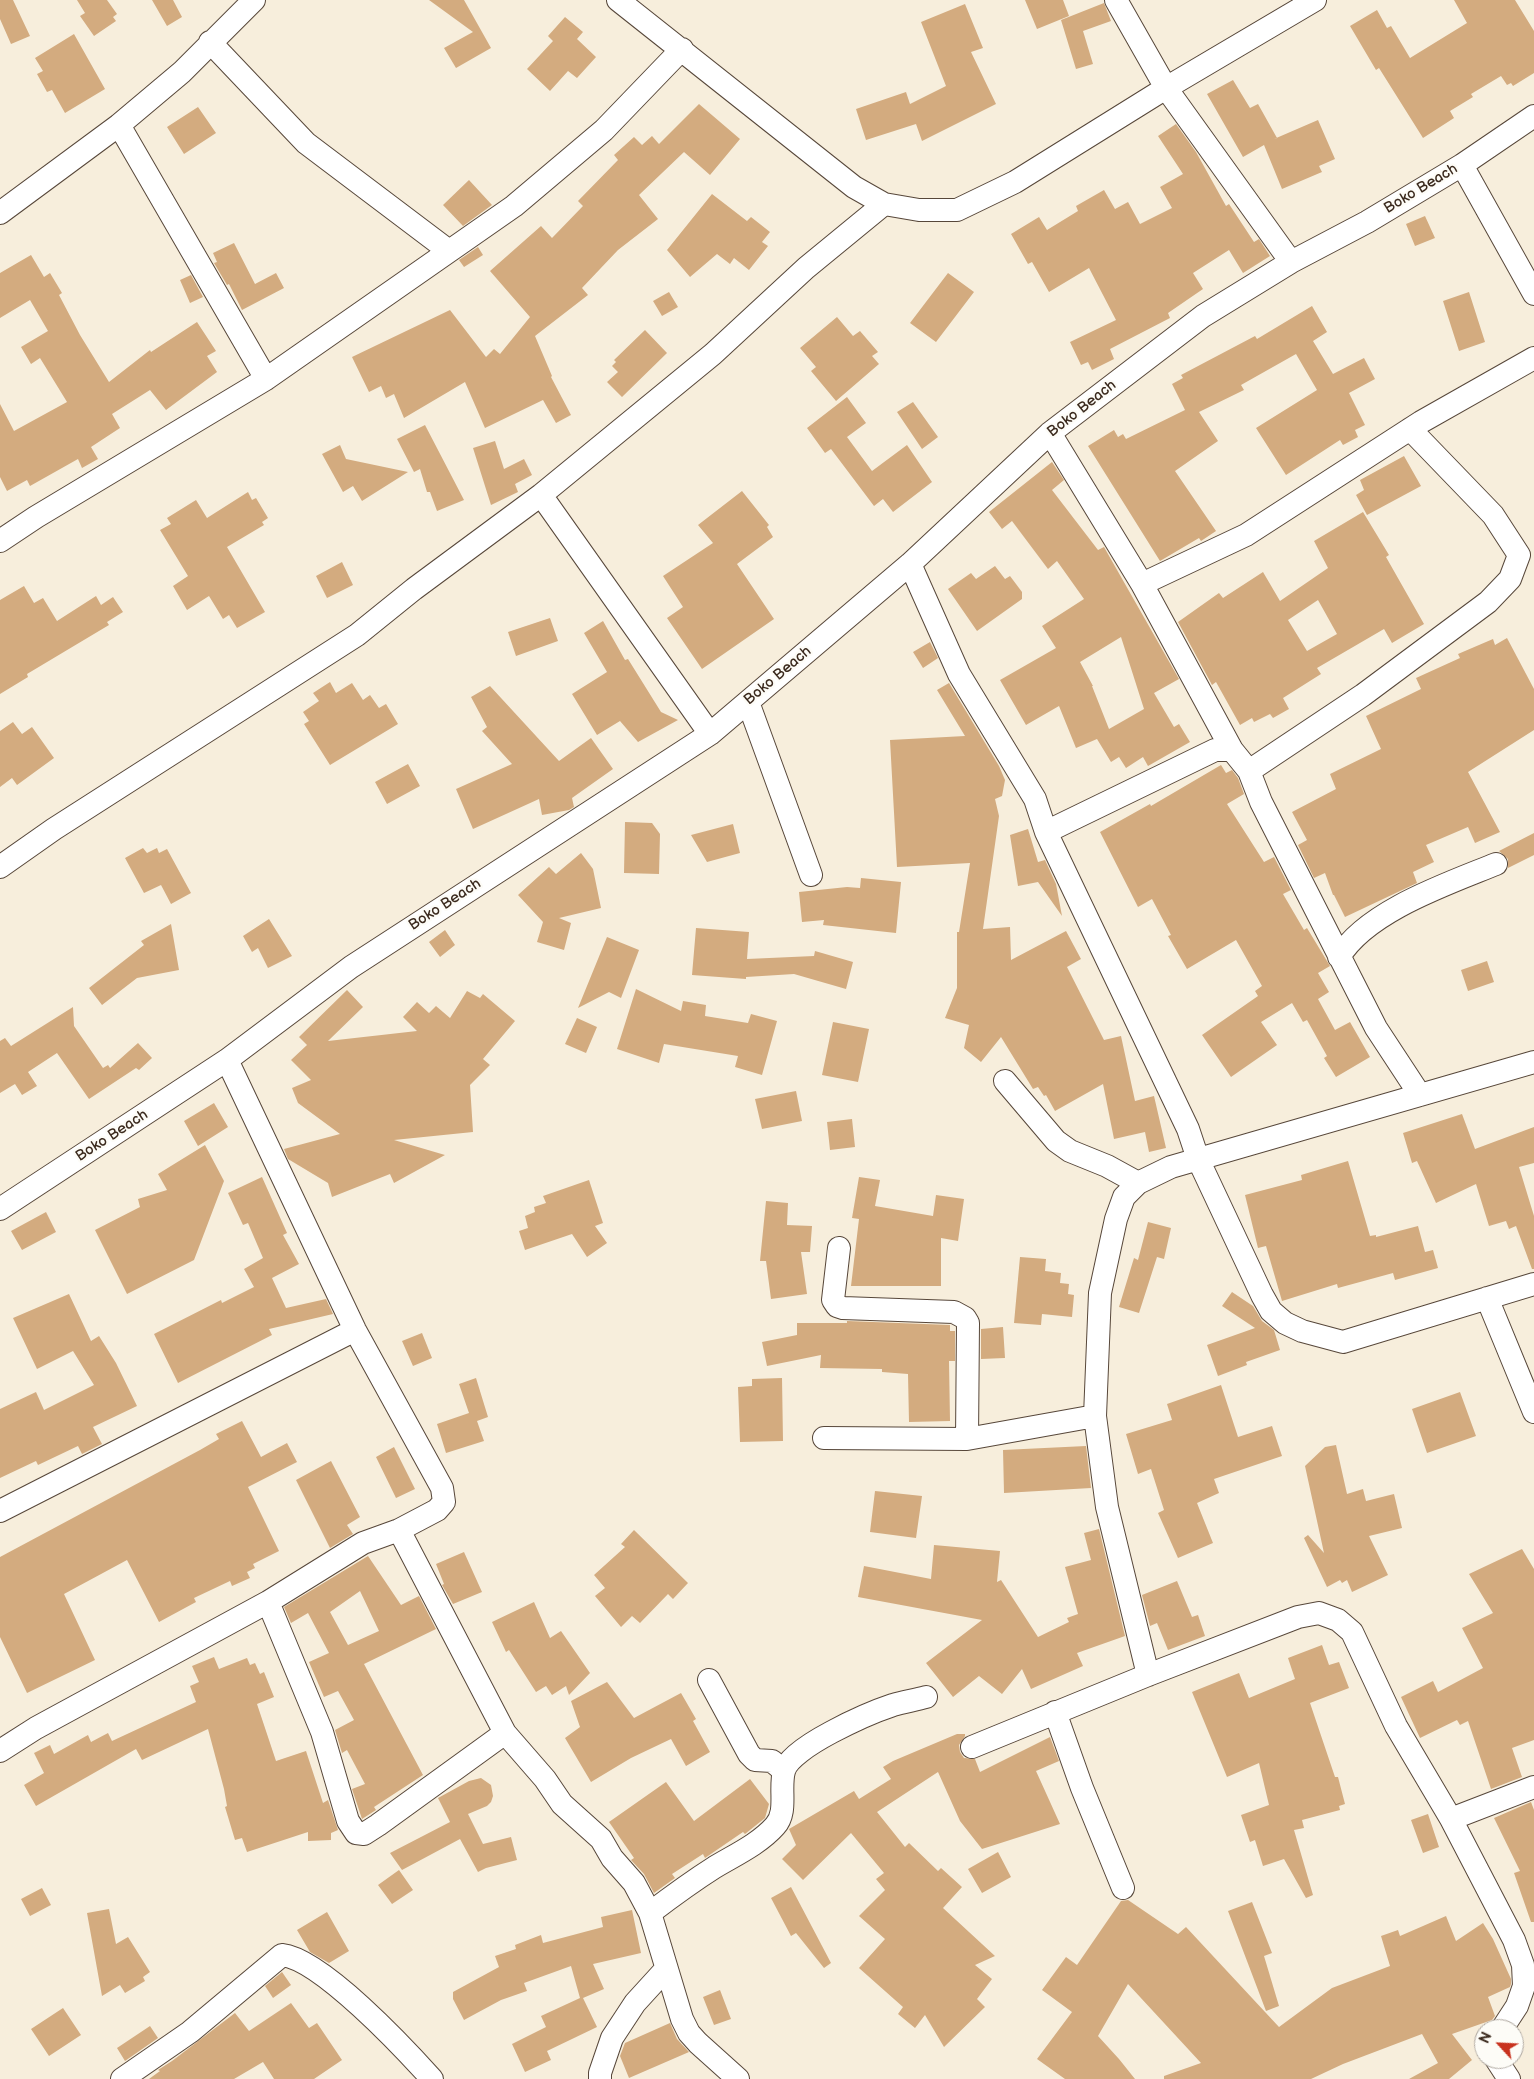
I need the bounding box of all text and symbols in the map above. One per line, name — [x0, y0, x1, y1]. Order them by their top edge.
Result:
street label: Boko Beach — [1381, 160, 1461, 218]
street label: Boko Beach — [1044, 377, 1120, 441]
street label: Boko Beach — [741, 643, 815, 709]
street label: Boko Beach — [406, 875, 484, 935]
street label: Boko Beach — [73, 1106, 151, 1166]
north arrow — [1474, 2019, 1524, 2069]
text: N — [1476, 2030, 1496, 2046]

